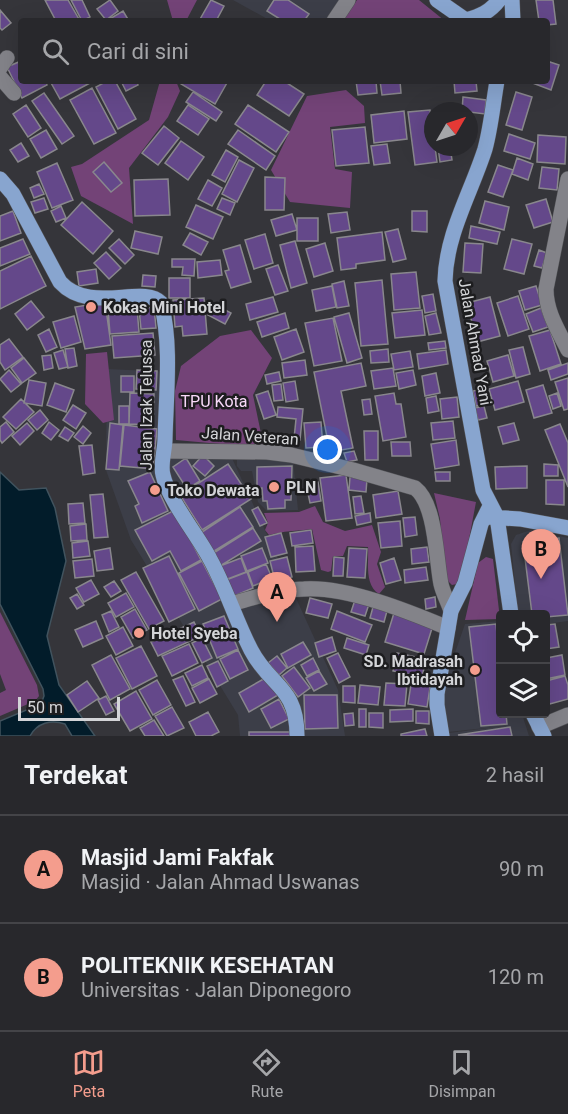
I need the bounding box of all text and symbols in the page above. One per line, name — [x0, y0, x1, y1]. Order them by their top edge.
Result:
search box — [18, 18, 550, 84]
icon: search — [39, 35, 72, 68]
text: Cari di sini — [87, 39, 189, 64]
north arrow — [424, 102, 478, 156]
street label: Jalan Ahmad Yani — [454, 277, 496, 407]
place label: Kokas Mini Hotel — [103, 298, 225, 317]
marker: Kokas Mini Hotel — [84, 300, 98, 314]
street label: Jalan Izak Telussa — [137, 340, 156, 470]
park label: TPU Kota — [181, 392, 247, 411]
street label: Jalan Veteran — [201, 423, 299, 449]
your location — [313, 435, 342, 464]
place label: PLN — [286, 478, 316, 497]
marker: PLN — [267, 480, 281, 494]
place label: Toko Dewata — [167, 481, 260, 500]
marker: Toko Dewata — [148, 483, 162, 497]
pin: B — [522, 530, 560, 579]
pin: A — [258, 572, 296, 622]
map controls — [496, 610, 550, 718]
button: locate — [496, 610, 550, 664]
place label: Hotel Syeba — [151, 624, 238, 643]
marker: Hotel Syeba — [132, 626, 146, 640]
place label: SD. Madrasah Ibtidayah — [364, 652, 463, 689]
marker: SD. Madrasah Ibtidayah — [468, 663, 482, 677]
button: layers — [496, 664, 550, 718]
scale bar — [18, 694, 120, 722]
text: 50 m — [27, 698, 63, 717]
text: Terdekat — [24, 760, 128, 790]
text: 2 hasil — [486, 763, 544, 787]
text: Masjid Jami Fakfak — [81, 845, 274, 870]
text: A — [37, 857, 50, 881]
text: 90 m — [499, 857, 544, 881]
text: Masjid · Jalan Ahmad Uswanas — [81, 870, 360, 894]
text: POLITEKNIK KESEHATAN — [81, 953, 334, 978]
text: B — [37, 965, 50, 989]
text: 120 m — [488, 965, 544, 989]
text: Universitas · Jalan Diponegoro — [81, 978, 351, 1002]
tab: Peta — [72, 1046, 105, 1101]
tab: Rute — [250, 1046, 283, 1101]
tab: Disimpan — [428, 1046, 496, 1101]

